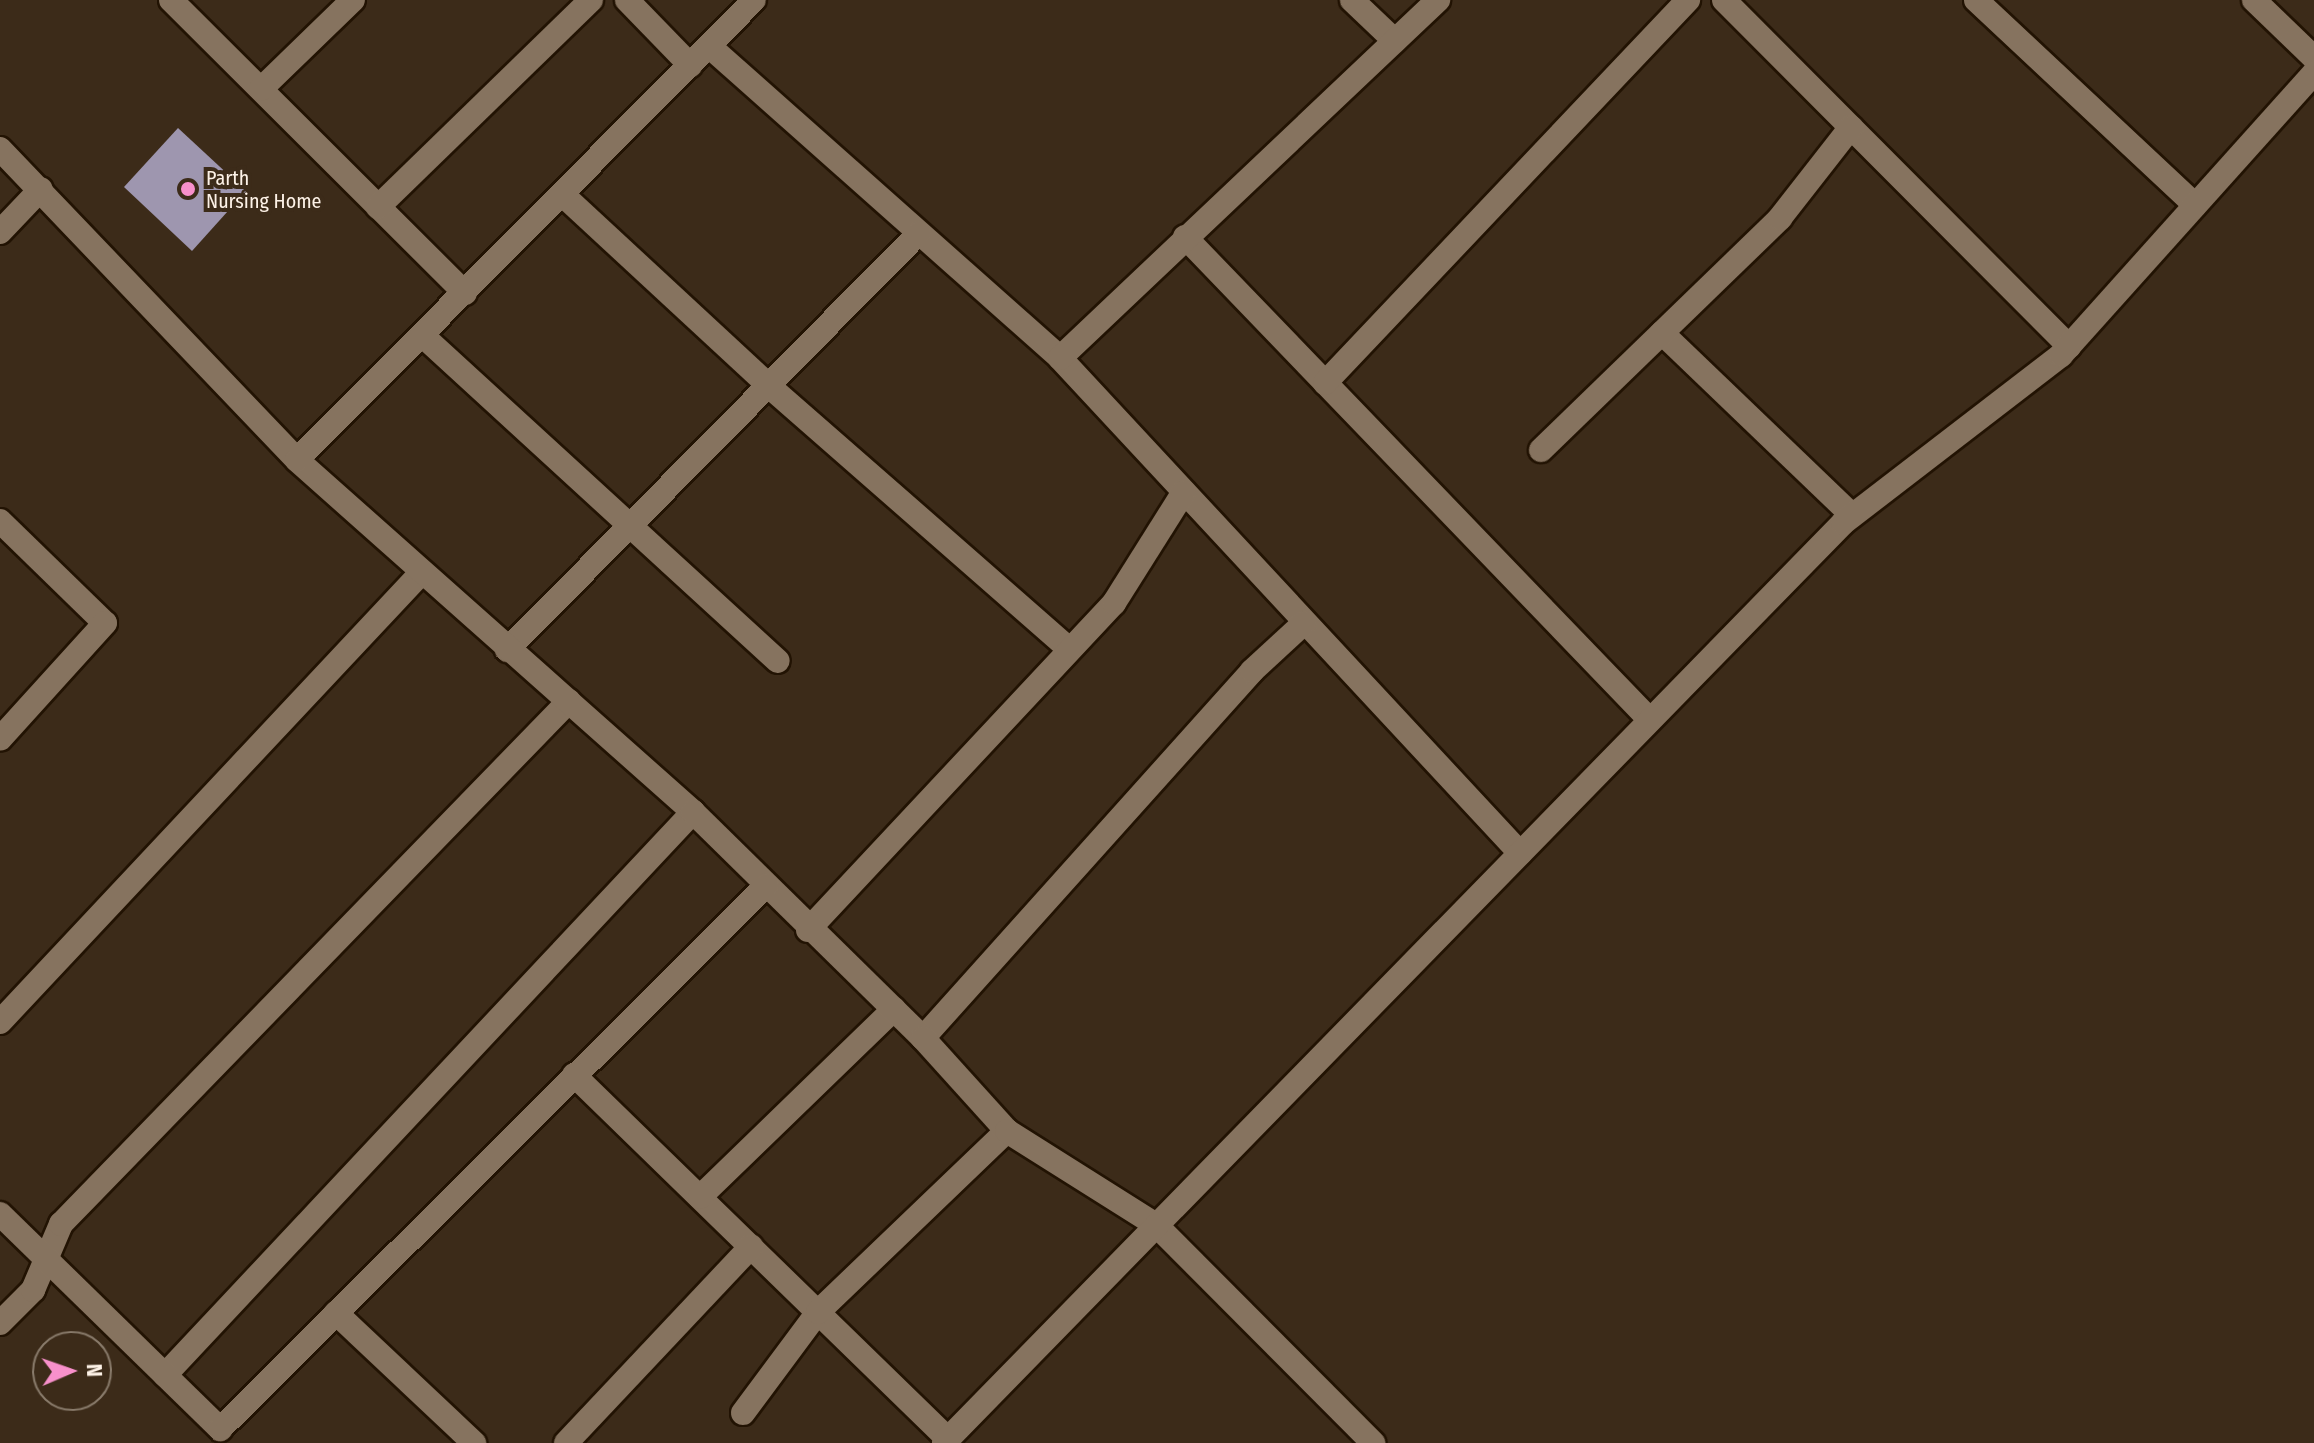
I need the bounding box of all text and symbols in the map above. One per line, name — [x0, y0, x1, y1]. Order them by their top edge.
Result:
place label: Parth Nursing Home — [206, 166, 321, 213]
marker: Parth Nursing Home — [177, 178, 199, 200]
north arrow — [32, 1331, 112, 1411]
text: N — [81, 1363, 108, 1377]

